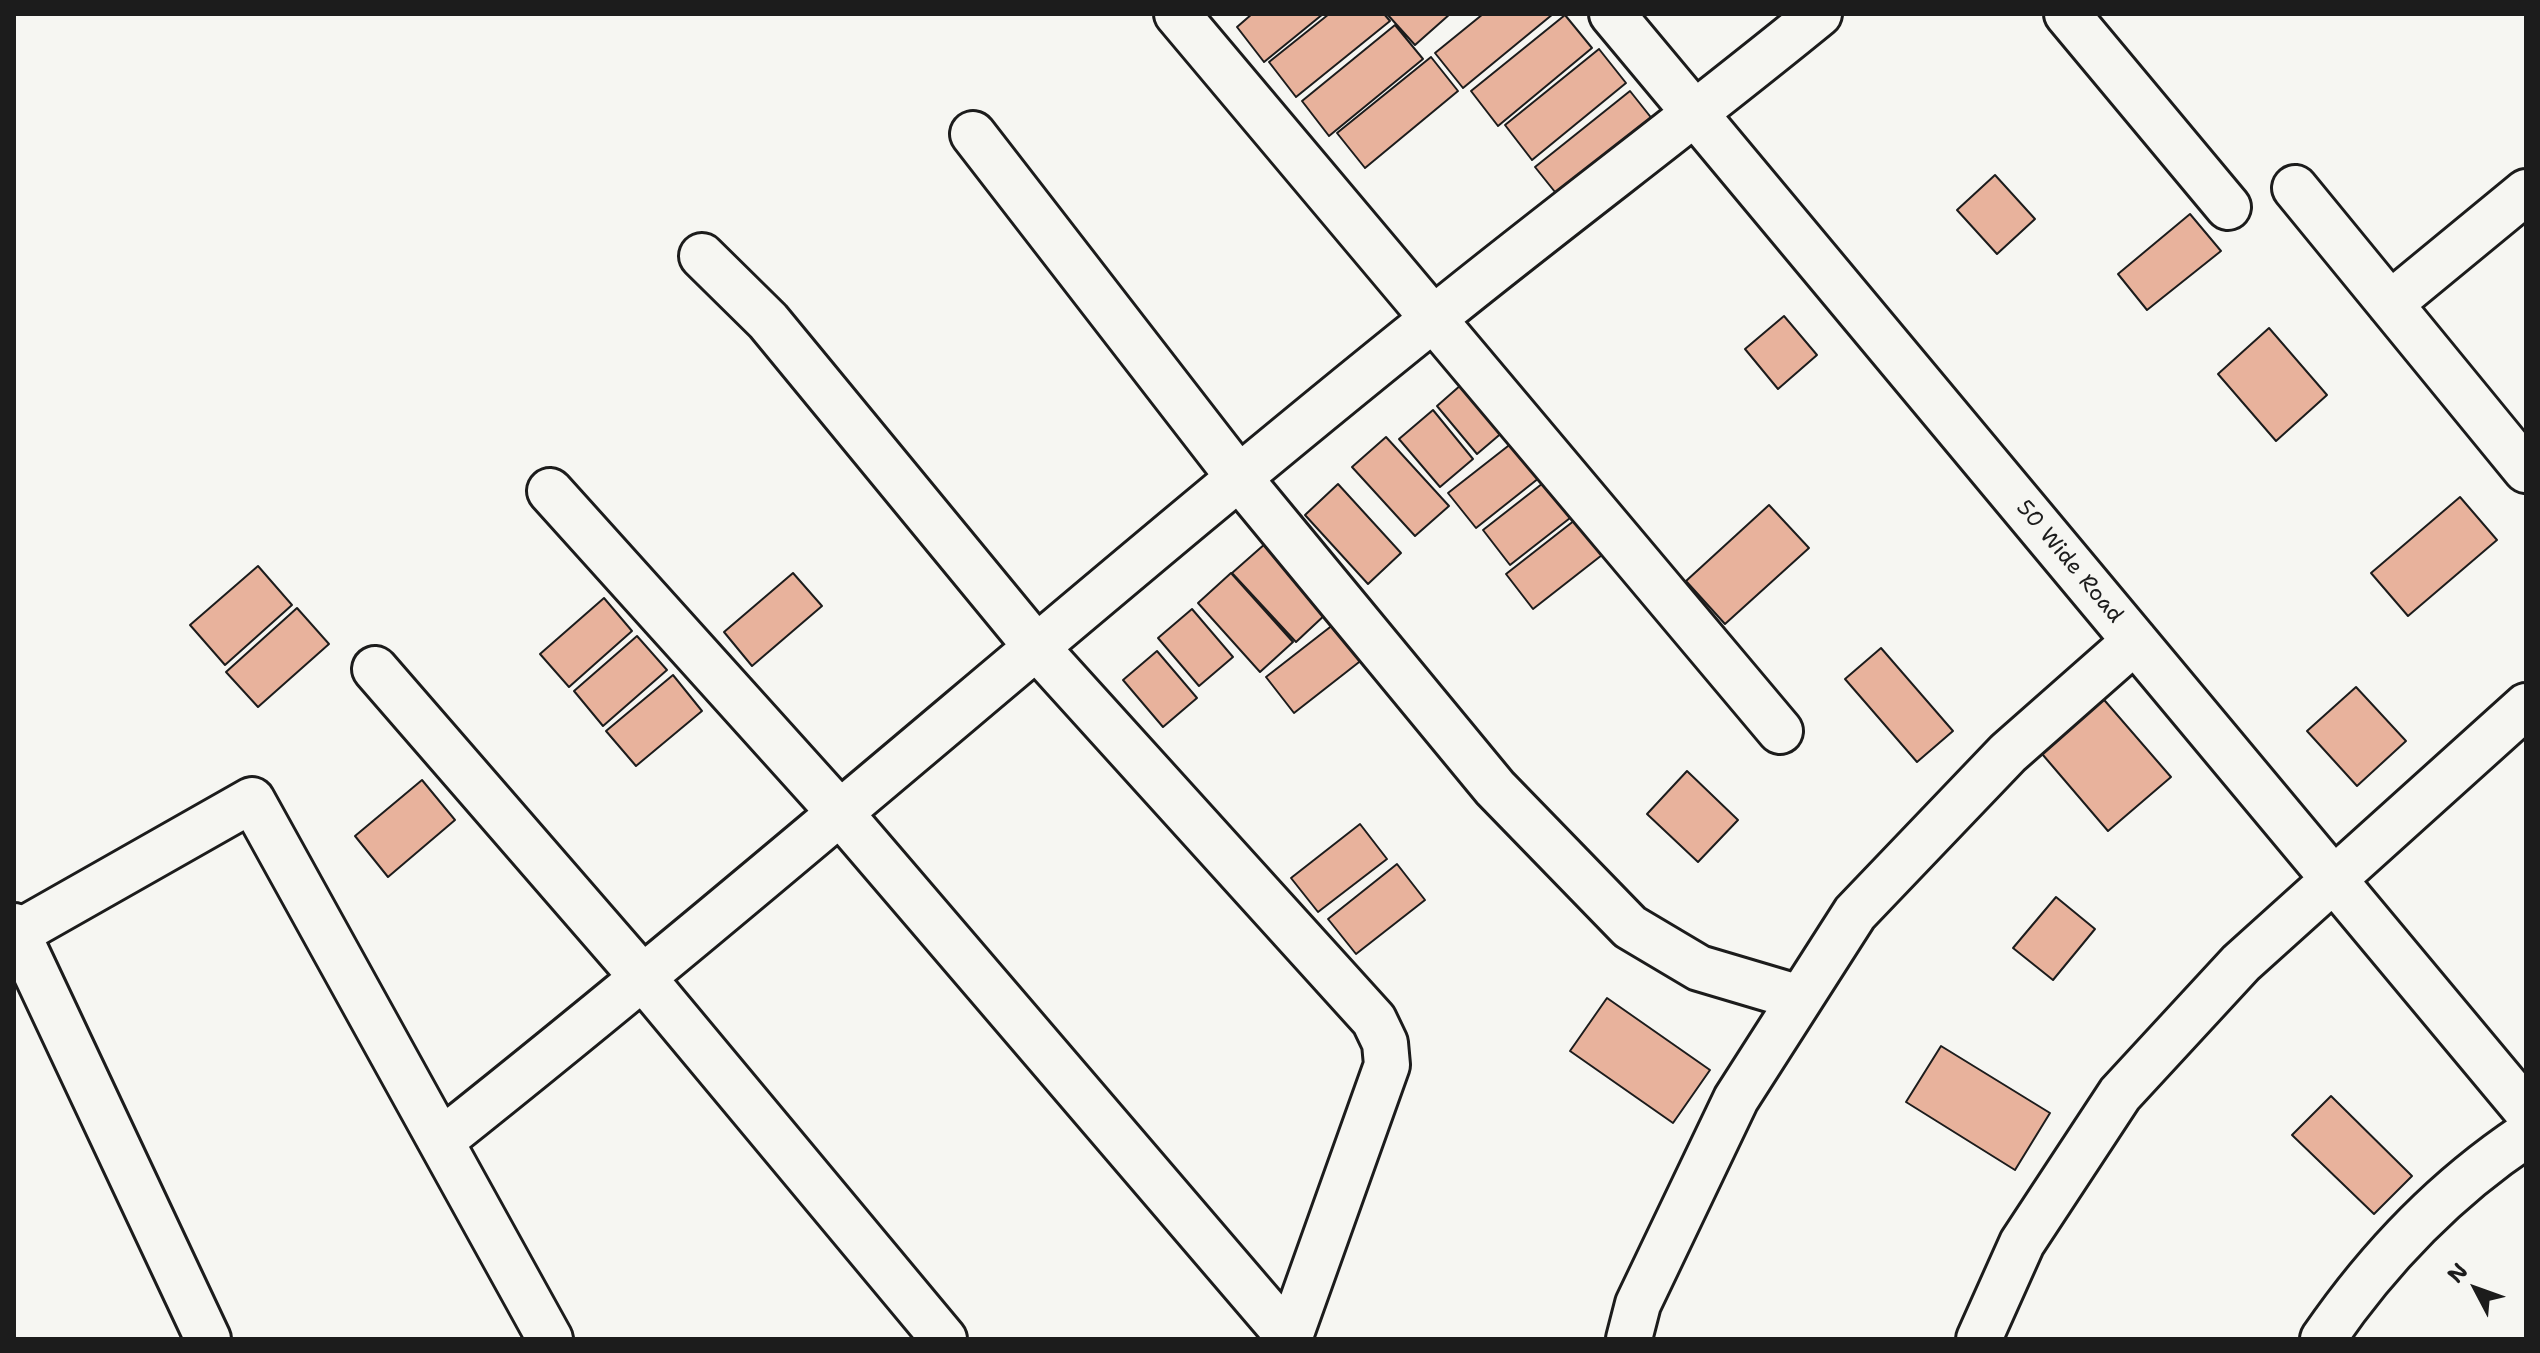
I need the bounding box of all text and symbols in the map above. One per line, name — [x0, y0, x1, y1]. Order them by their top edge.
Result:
street label: 50 Wide Road — [2010, 495, 2128, 629]
north arrow — [2436, 1249, 2516, 1329]
text: N — [2441, 1257, 2474, 1289]

